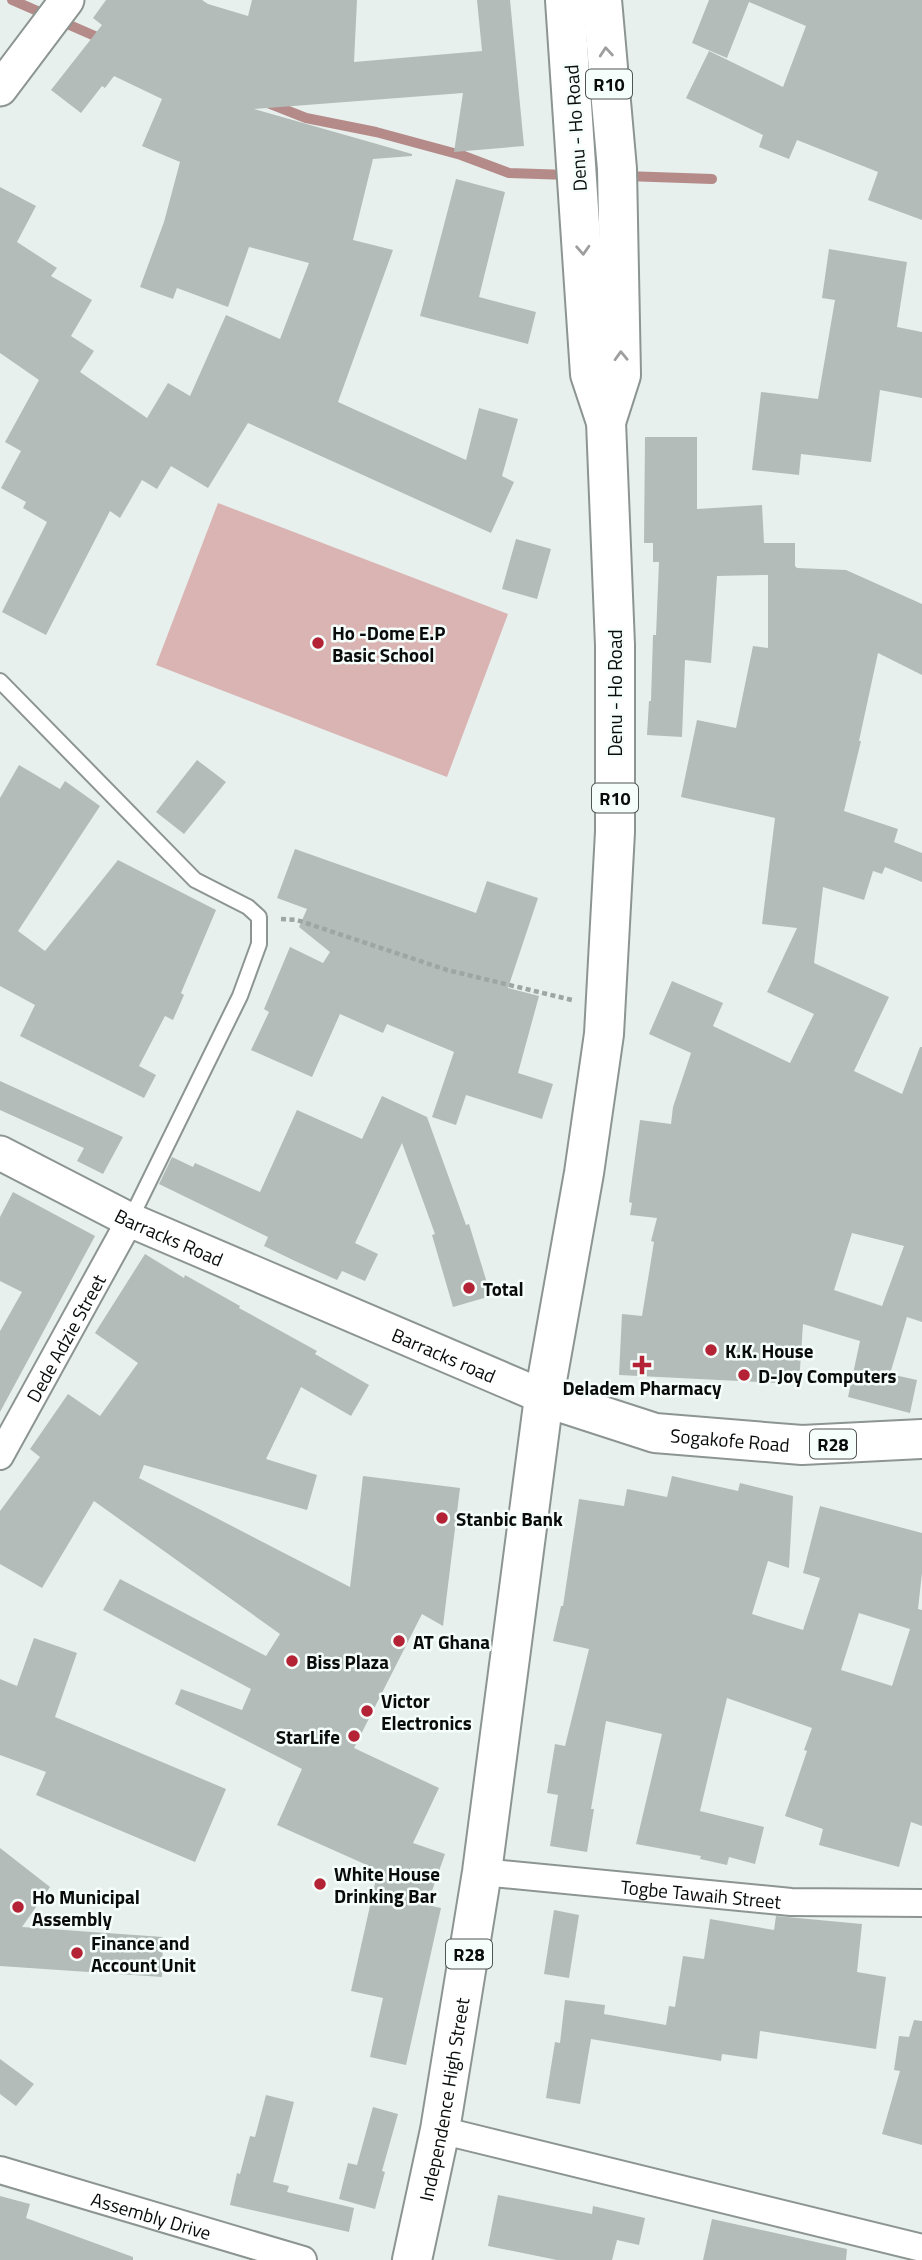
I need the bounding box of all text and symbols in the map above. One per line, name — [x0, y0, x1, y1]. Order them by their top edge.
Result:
one-way arrow — [599, 46, 614, 57]
street label: Denu - Ho Road — [556, 64, 594, 192]
road number: R10 — [586, 70, 632, 98]
one-way arrow — [575, 245, 590, 256]
one-way arrow — [613, 350, 628, 361]
place label: Ho -Dome E.P Basic School — [332, 618, 445, 669]
street label: Denu - Ho Road — [600, 630, 629, 756]
marker: Ho -Dome E.P Basic School — [310, 635, 326, 651]
road number: R10 — [592, 784, 638, 812]
street label: Barracks Road — [110, 1200, 228, 1273]
street label: Dede Adzie Street — [18, 1268, 112, 1407]
place label: Total — [483, 1274, 524, 1303]
marker: Total — [461, 1280, 477, 1296]
street label: Barracks road — [388, 1319, 501, 1389]
place label: K.K. House — [725, 1336, 814, 1365]
marker: K.K. House — [703, 1342, 719, 1358]
marker: Deladem Pharmacy — [634, 1357, 650, 1373]
place label: D-Joy Computers — [758, 1361, 897, 1390]
marker: D-Joy Computers — [736, 1367, 752, 1383]
place label: Deladem Pharmacy — [563, 1373, 722, 1402]
street label: Sogakofe Road — [669, 1420, 791, 1458]
road number: R28 — [810, 1429, 856, 1458]
place label: Stanbic Bank — [456, 1504, 563, 1533]
marker: Stanbic Bank — [434, 1510, 450, 1526]
place label: AT Ghana — [413, 1627, 490, 1656]
marker: AT Ghana — [391, 1633, 407, 1649]
place label: Biss Plaza — [306, 1647, 389, 1676]
marker: Biss Plaza — [284, 1653, 300, 1669]
place label: Victor Electronics — [381, 1686, 472, 1737]
marker: Victor Electronics — [359, 1703, 375, 1719]
place label: StarLife — [276, 1722, 340, 1751]
marker: StarLife — [346, 1728, 362, 1744]
place label: White House Drinking Bar — [334, 1859, 440, 1910]
street label: Togbe Tawaih Street — [619, 1871, 783, 1916]
marker: White House Drinking Bar — [312, 1876, 328, 1892]
place label: Ho Municipal Assembly — [32, 1882, 140, 1933]
marker: Ho Municipal Assembly — [10, 1899, 26, 1915]
place label: Finance and Account Unit — [91, 1928, 196, 1979]
road number: R28 — [446, 1940, 492, 1968]
marker: Finance and Account Unit — [69, 1945, 85, 1961]
street label: Independence High Street — [411, 1995, 476, 2204]
street label: Assembly Drive — [88, 2183, 215, 2247]

